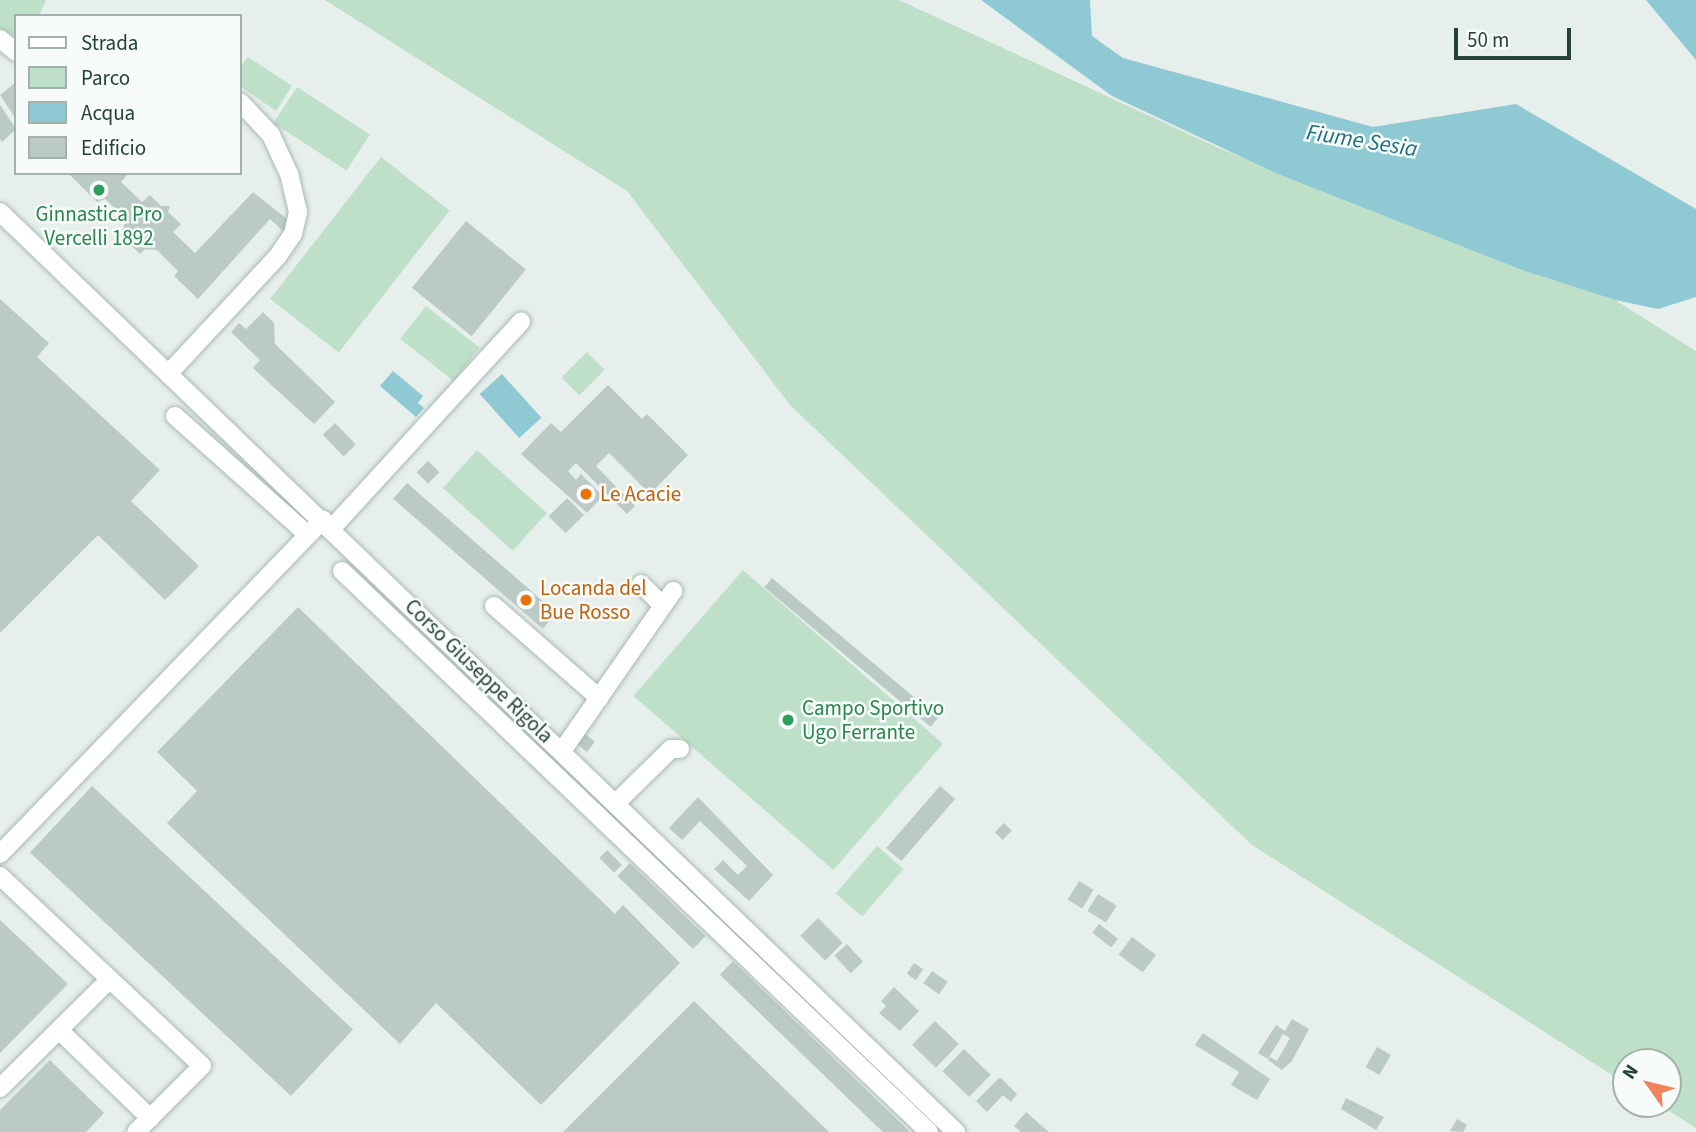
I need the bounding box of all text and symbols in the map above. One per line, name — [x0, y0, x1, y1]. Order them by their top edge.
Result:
legend — [14, 14, 242, 175]
scale bar — [1458, 14, 1575, 58]
text: 50 m — [1467, 25, 1509, 55]
text: Strada — [81, 28, 138, 58]
text: Parco — [81, 63, 130, 93]
text: Acqua — [81, 98, 135, 128]
water label: Fiume Sesia — [1305, 119, 1419, 163]
text: Edificio — [81, 133, 146, 163]
marker: Ginnastica Pro Vercelli 1892 — [91, 182, 107, 198]
place label: Ginnastica Pro Vercelli 1892 — [36, 201, 162, 251]
place label: Le Acacie — [600, 481, 681, 507]
marker: Le Acacie — [578, 486, 594, 502]
place label: Locanda del Bue Rosso — [540, 575, 647, 625]
marker: Locanda del Bue Rosso — [518, 592, 534, 608]
street label: Corso Giuseppe Rigola — [400, 594, 558, 748]
place label: Campo Sportivo Ugo Ferrante — [802, 695, 944, 745]
marker: Campo Sportivo Ugo Ferrante — [780, 712, 796, 728]
north arrow — [1612, 1048, 1682, 1118]
text: N — [1616, 1059, 1646, 1085]

